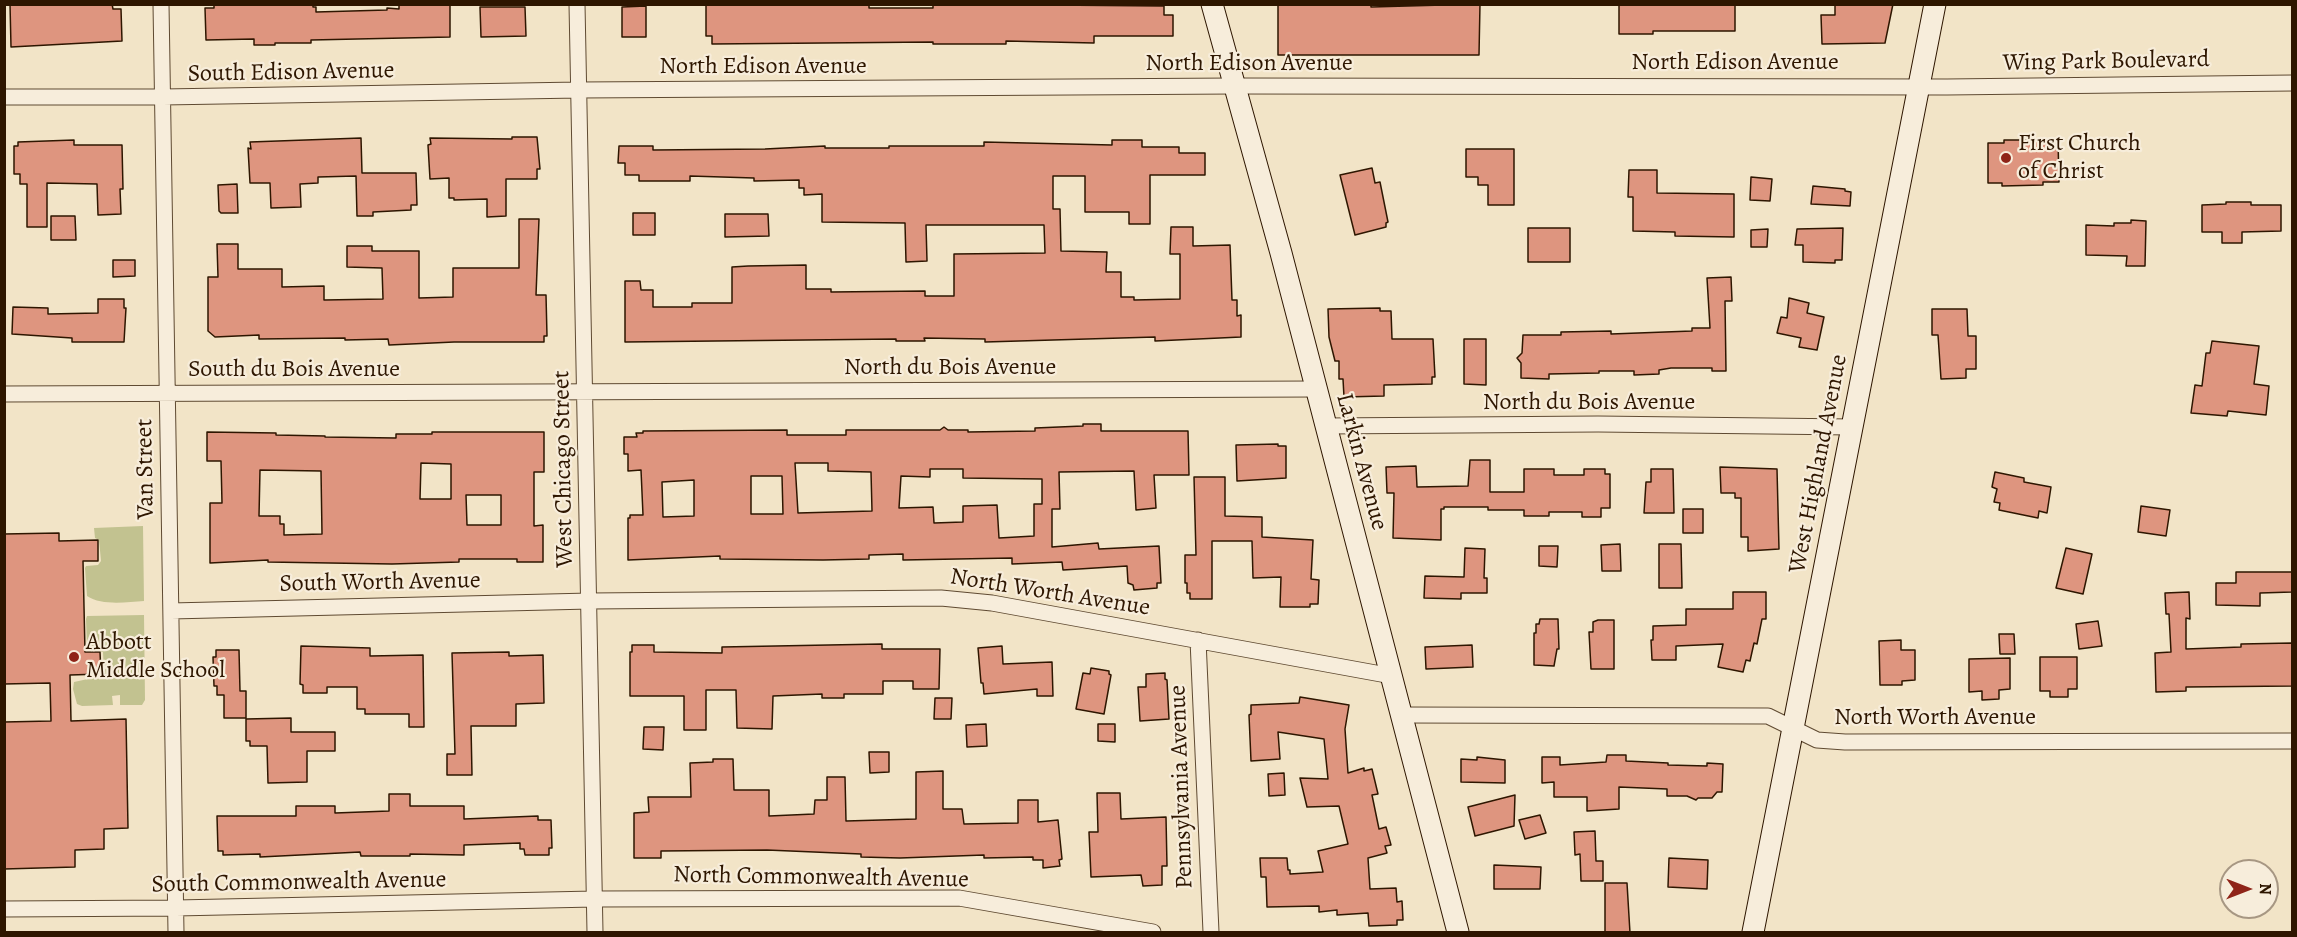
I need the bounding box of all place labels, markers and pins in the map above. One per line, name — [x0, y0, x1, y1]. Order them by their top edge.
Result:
place label: First Church of Christ — [2018, 130, 2141, 186]
marker: First Church of Christ — [1999, 151, 2013, 165]
place label: Abbott Middle School — [86, 629, 225, 685]
marker: Abbott Middle School — [67, 650, 81, 664]

